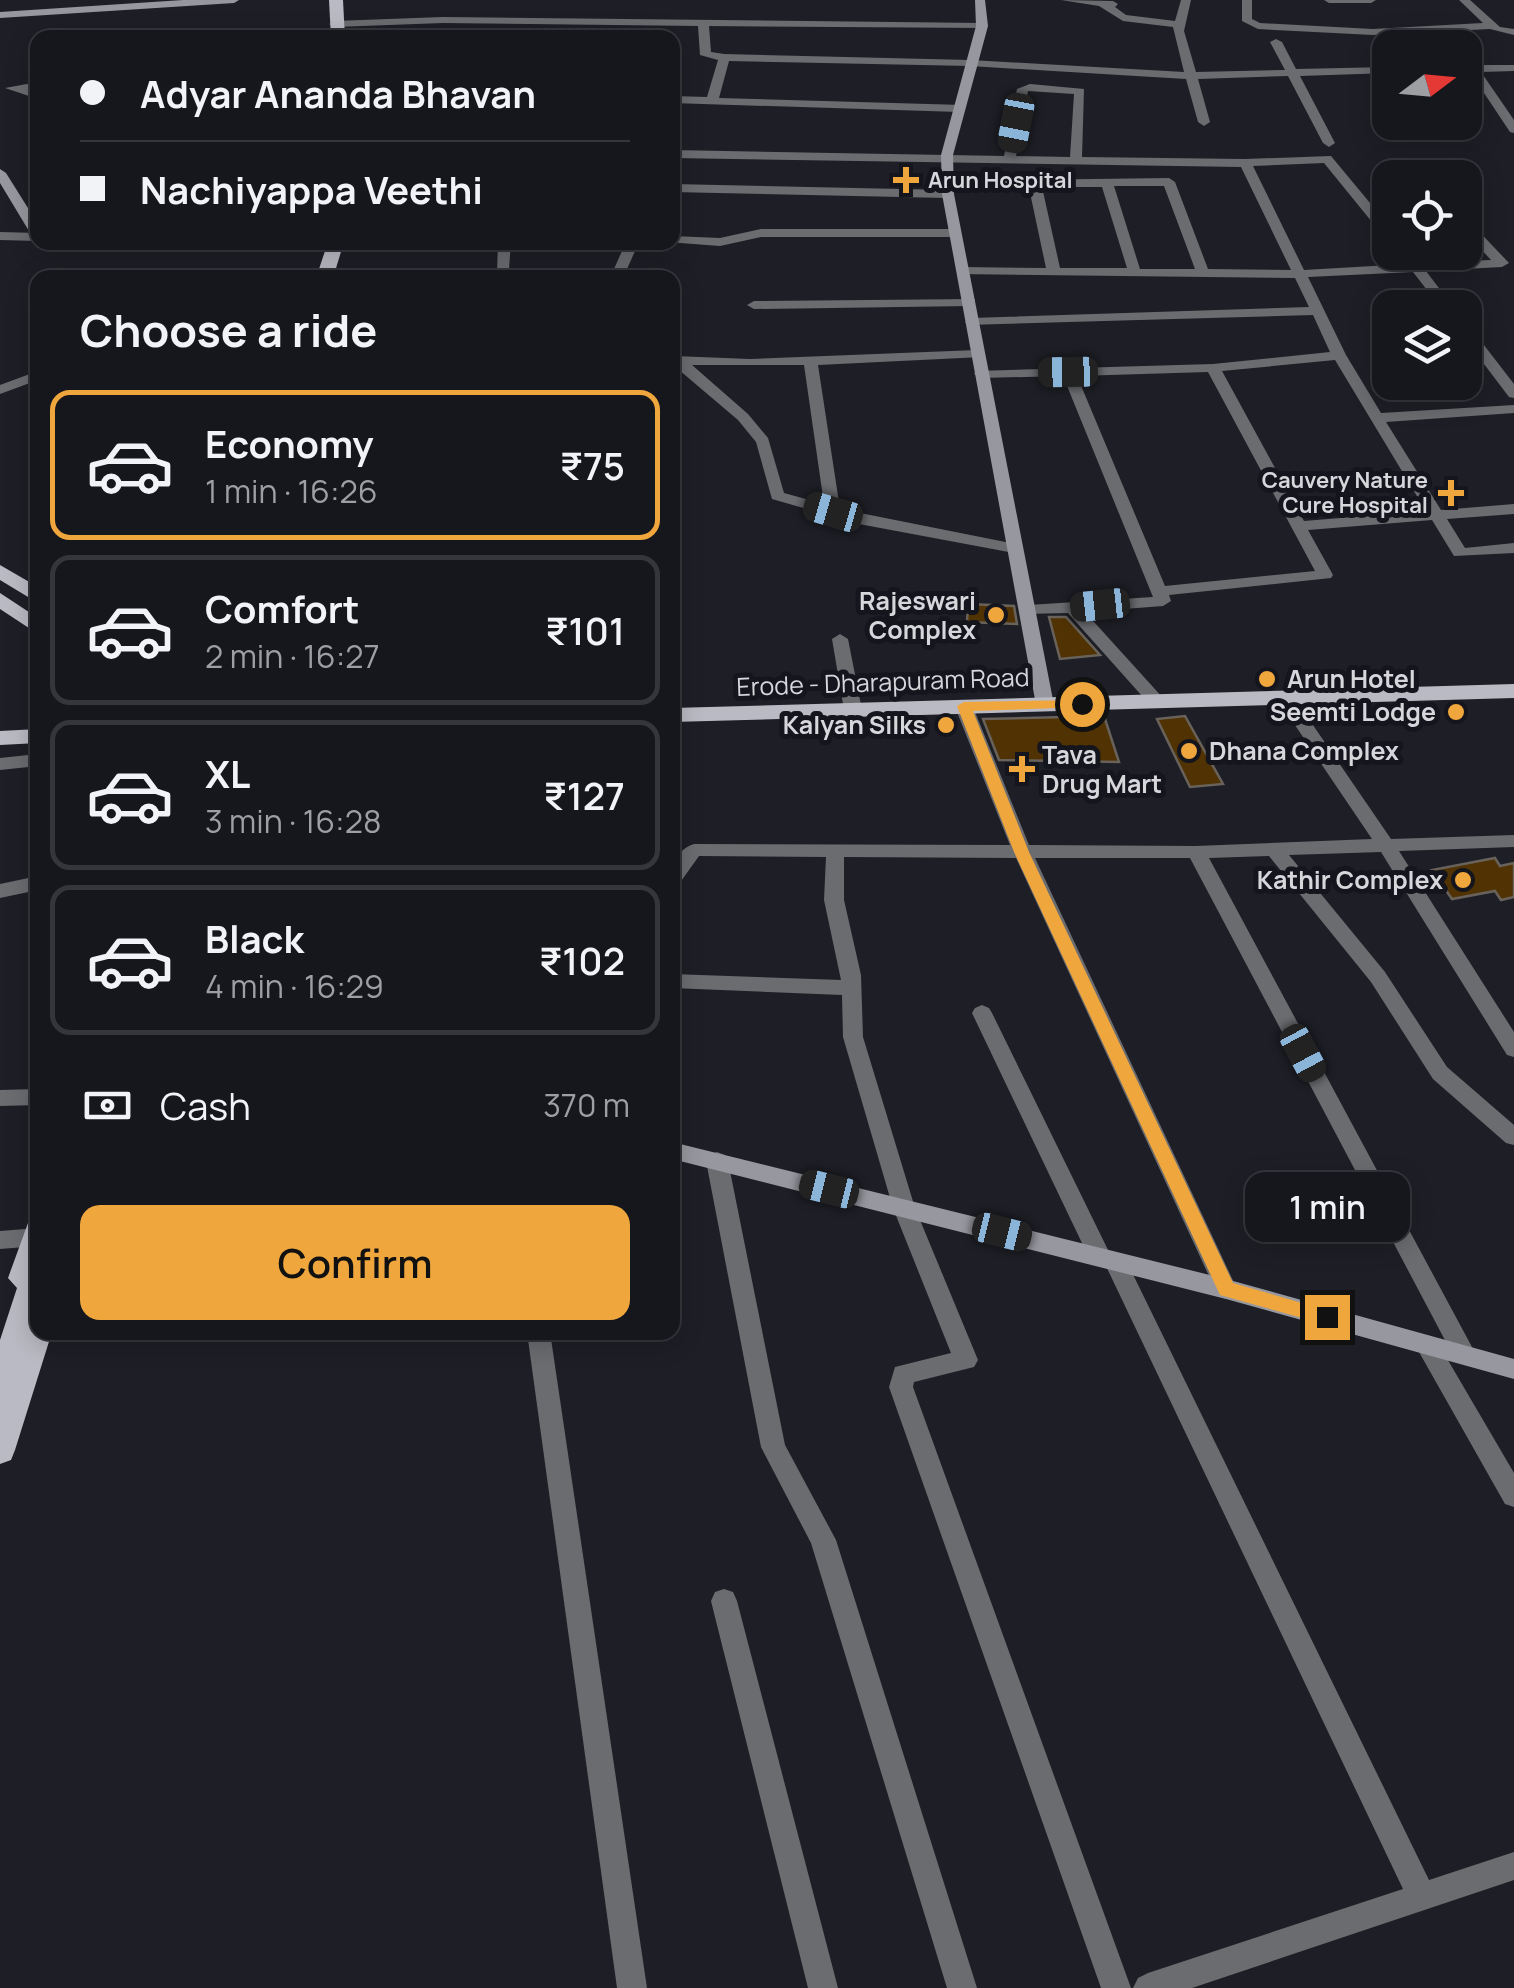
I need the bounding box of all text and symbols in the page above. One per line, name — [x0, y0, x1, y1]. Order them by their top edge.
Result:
north arrow — [1372, 30, 1482, 140]
map controls — [1372, 30, 1482, 400]
text: Adyar Ananda Bhavan — [140, 67, 536, 119]
car — [996, 91, 1036, 155]
button: locate — [1372, 160, 1482, 270]
text: Nachiyappa Veethi — [140, 163, 483, 215]
place label: Arun Hospital — [928, 165, 1073, 195]
marker: Arun Hospital — [893, 167, 919, 193]
button: layers — [1372, 290, 1482, 400]
text: Choose a ride — [80, 299, 377, 361]
car — [1038, 356, 1098, 388]
text: Economy — [205, 417, 374, 469]
icon: car — [85, 420, 175, 510]
text: ₹75 — [560, 439, 625, 491]
place label: Cauvery Nature Cure Hospital — [1262, 465, 1428, 520]
text: 1 min · 16:26 — [205, 469, 378, 513]
marker: Cauvery Nature Cure Hospital — [1438, 480, 1464, 506]
car — [800, 489, 866, 535]
text: Comfort — [205, 582, 359, 634]
place label: Rajeswari Complex — [859, 583, 976, 647]
icon: car — [85, 585, 175, 675]
car — [1069, 587, 1131, 623]
text: ₹101 — [545, 604, 625, 656]
marker: Rajeswari Complex — [985, 604, 1007, 626]
text: 2 min · 16:27 — [205, 634, 380, 678]
street label: Erode - Dharapuram Road — [736, 659, 1030, 704]
place label: Arun Hotel — [1287, 661, 1416, 696]
marker: Arun Hotel — [1256, 668, 1278, 690]
route start — [1060, 682, 1105, 727]
place label: Seemti Lodge — [1270, 694, 1436, 729]
marker: Seemti Lodge — [1445, 701, 1467, 723]
place label: Kalyan Silks — [783, 707, 926, 742]
marker: Kalyan Silks — [935, 714, 957, 736]
place label: Dhana Complex — [1209, 733, 1399, 768]
place label: Tava Drug Mart — [1042, 737, 1162, 801]
marker: Dhana Complex — [1178, 740, 1200, 762]
text: XL — [205, 747, 250, 799]
icon: car — [85, 750, 175, 840]
marker: Tava Drug Mart — [1011, 758, 1033, 780]
text: ₹127 — [544, 769, 625, 821]
text: 3 min · 16:28 — [205, 799, 381, 843]
place label: Kathir Complex — [1257, 862, 1443, 897]
marker: Kathir Complex — [1452, 869, 1474, 891]
text: Black — [205, 912, 304, 964]
icon: car — [85, 915, 175, 1005]
text: ₹102 — [539, 934, 625, 986]
text: 4 min · 16:29 — [205, 964, 384, 1008]
car — [1276, 1019, 1330, 1087]
icon: cash — [80, 1078, 135, 1133]
text: Cash — [160, 1079, 251, 1131]
text: 370 m — [543, 1083, 630, 1127]
car — [796, 1167, 862, 1211]
callout: 1 min — [1244, 1172, 1410, 1242]
text: 1 min — [1289, 1185, 1366, 1229]
button: Confirm — [80, 1205, 630, 1320]
car — [969, 1210, 1035, 1254]
route end — [1305, 1295, 1350, 1340]

